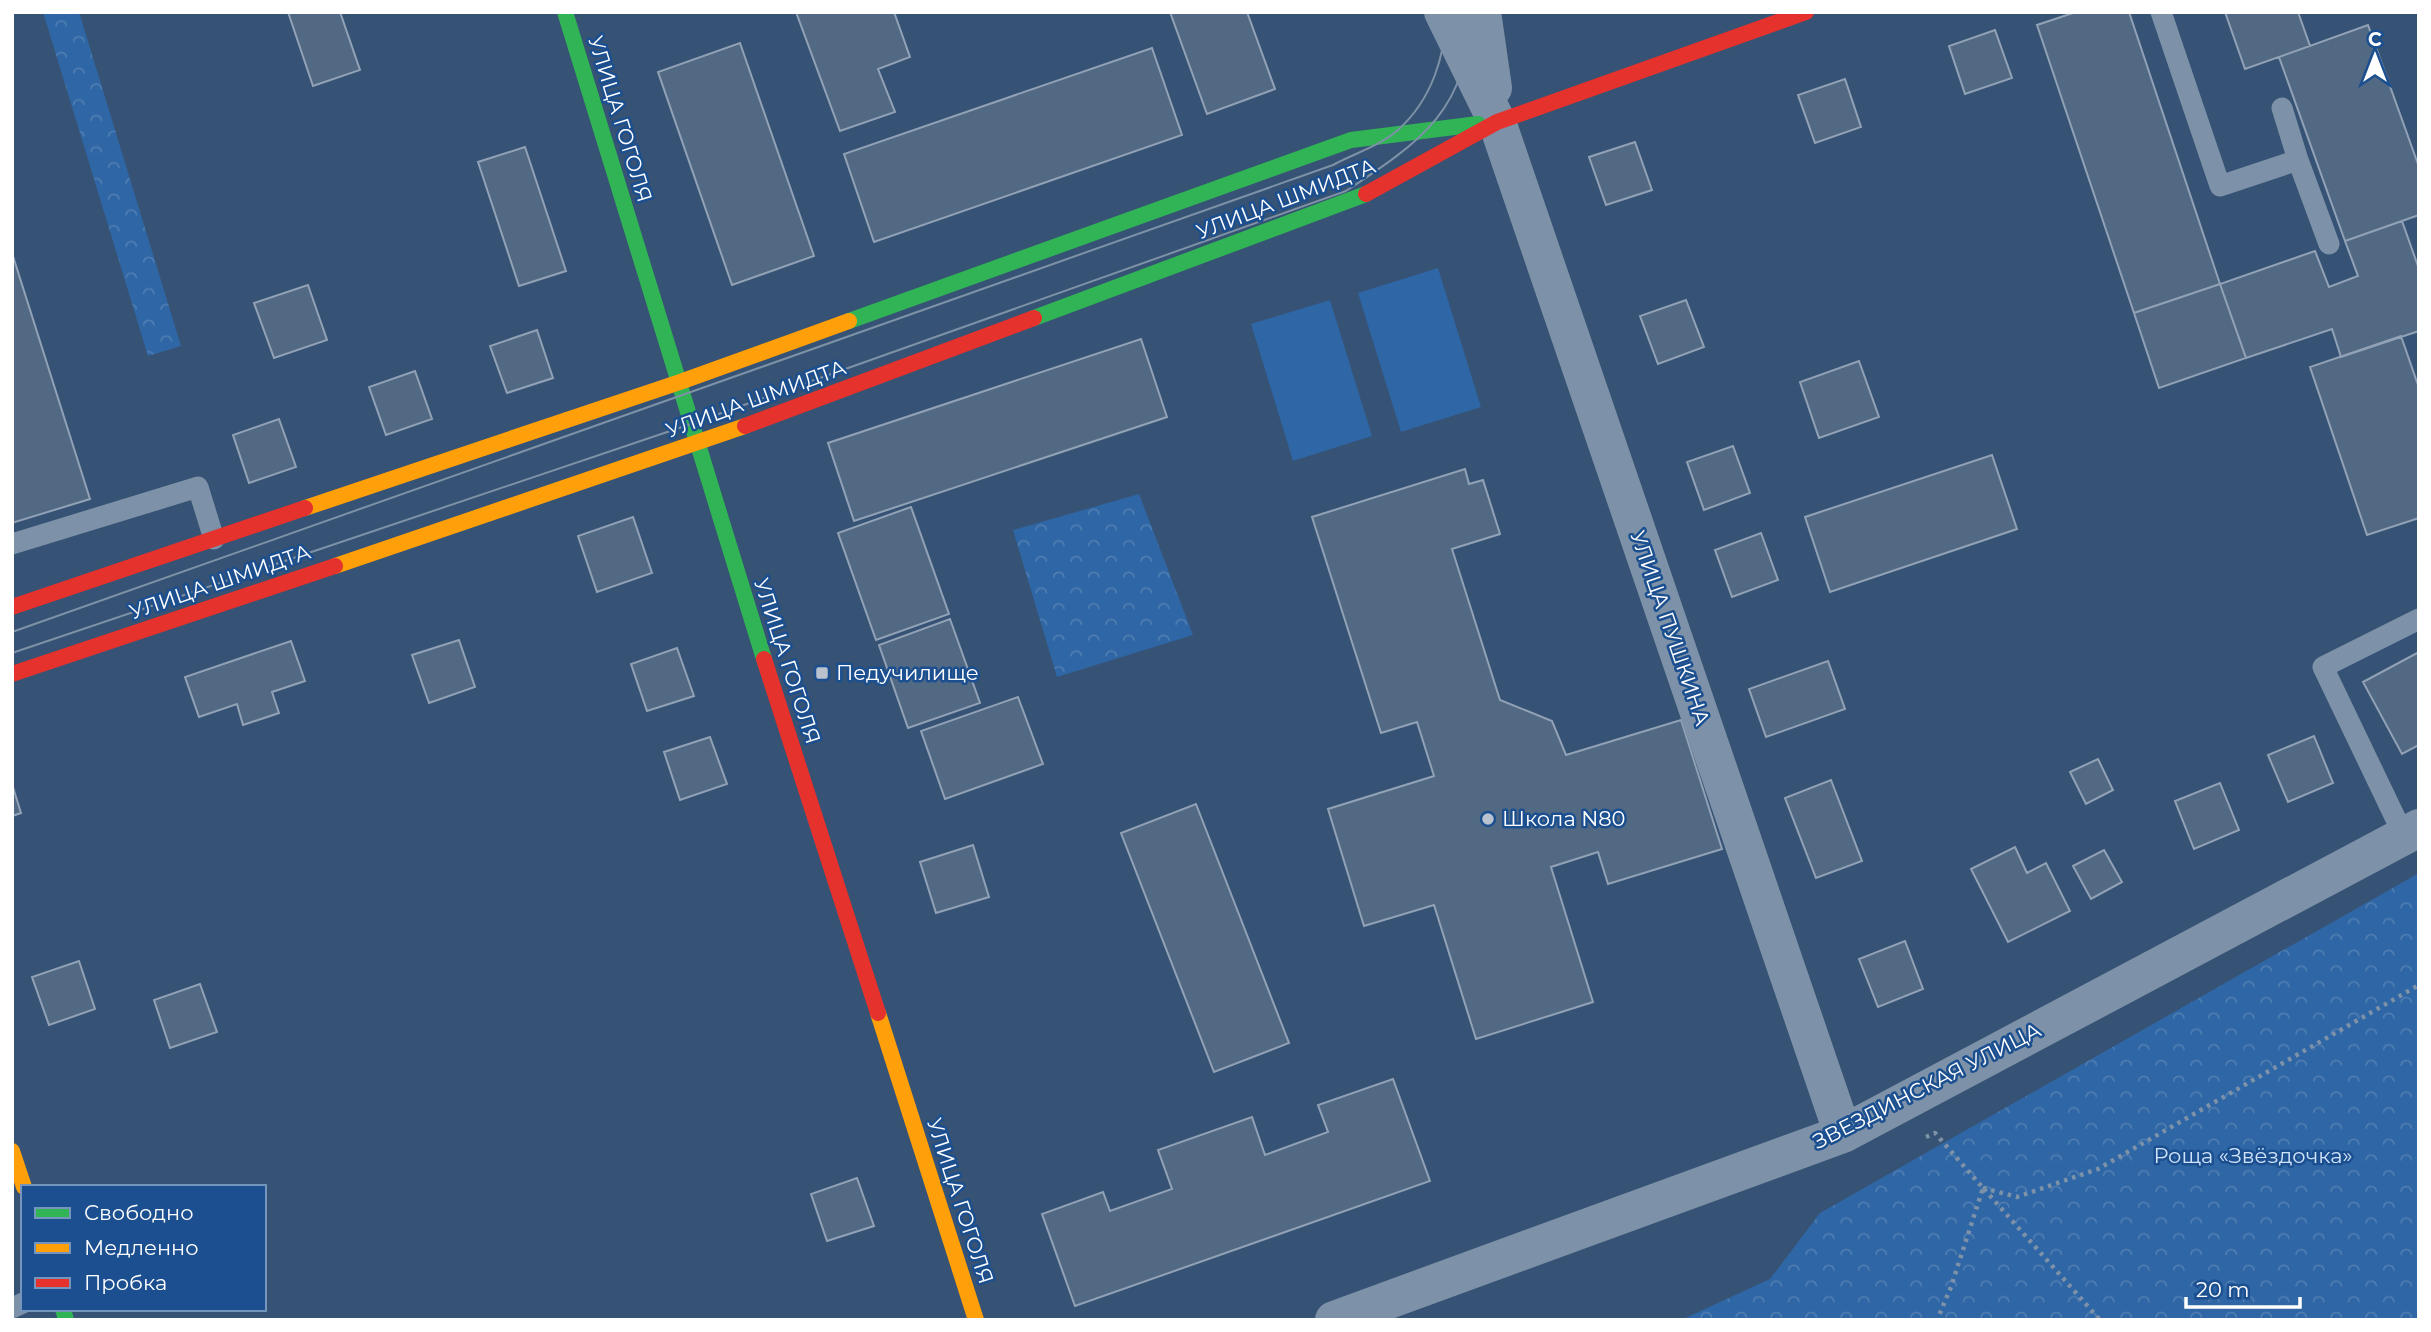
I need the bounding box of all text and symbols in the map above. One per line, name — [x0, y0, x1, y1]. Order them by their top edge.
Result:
north arrow — [2340, 21, 2410, 91]
text: С — [2368, 28, 2382, 51]
street label: УЛИЦА ГОГОЛЯ — [583, 33, 658, 205]
street label: УЛИЦА ШМИДТА — [1193, 153, 1379, 244]
street label: УЛИЦА ШМИДТА — [662, 354, 850, 443]
street label: УЛИЦА ПУШКИНА — [1625, 527, 1716, 729]
street label: УЛИЦА ШМИДТА — [126, 539, 314, 624]
street label: УЛИЦА ГОГОЛЯ — [749, 575, 826, 747]
place label: Педучилище — [836, 660, 979, 685]
marker: Педучилище — [814, 665, 830, 681]
place label: Школа N80 — [1502, 806, 1626, 831]
marker: Школа N80 — [1480, 811, 1496, 827]
street label: ЗВЕЗДИНСКАЯ УЛИЦА — [1809, 1017, 2045, 1154]
street label: УЛИЦА ГОГОЛЯ — [922, 1115, 999, 1287]
park label: Роща «Звёздочка» — [2153, 1143, 2353, 1168]
legend — [21, 1185, 266, 1311]
text: Свободно — [84, 1200, 194, 1225]
text: Медленно — [84, 1235, 199, 1260]
scale bar — [2186, 1266, 2300, 1310]
text: Пробка — [84, 1270, 167, 1295]
text: 20 m — [2196, 1277, 2250, 1302]

